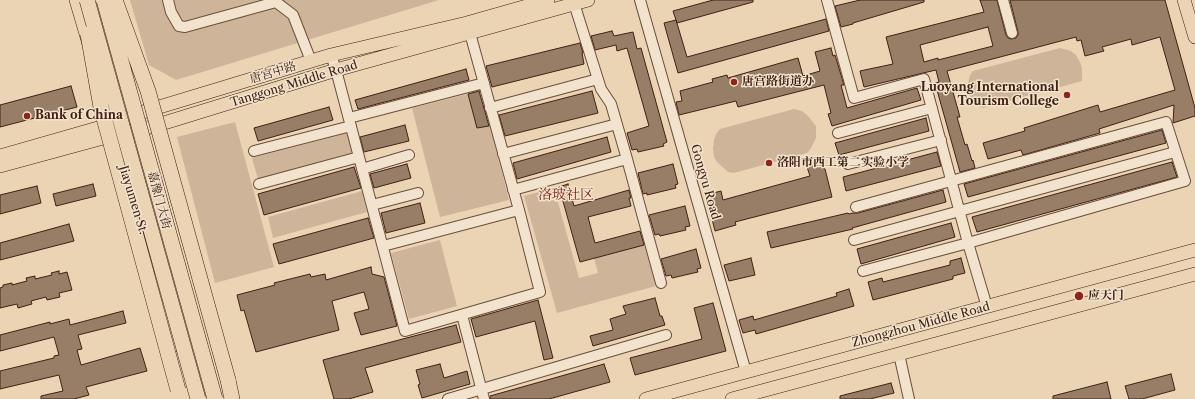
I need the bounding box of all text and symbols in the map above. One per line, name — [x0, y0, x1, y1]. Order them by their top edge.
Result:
street label: Tanggong Middle Road — [229, 58, 359, 110]
street label: 唐宫中路 — [248, 59, 298, 87]
place label: 唐宫路街道办 — [742, 75, 814, 89]
marker: 唐宫路街道办 — [729, 77, 739, 87]
place label: Luoyang International Tourism College — [921, 81, 1059, 109]
marker: Luoyang International Tourism College — [1062, 90, 1072, 100]
place label: Bank of China — [35, 109, 123, 123]
marker: Bank of China — [22, 111, 32, 121]
street label: Gongyu Road — [687, 143, 723, 221]
place label: 洛阳市西工第二实验小学 — [777, 156, 909, 170]
marker: 洛阳市西工第二实验小学 — [764, 158, 774, 168]
street label: Jiayumen St. — [116, 164, 150, 236]
street label: 嘉豫门大街 — [144, 169, 174, 231]
district label: 洛玻社区 — [538, 187, 594, 203]
place label: 应天门 — [1088, 289, 1124, 303]
marker: 应天门 — [1073, 290, 1085, 302]
street label: Zhongzhou Middle Road — [851, 300, 991, 350]

